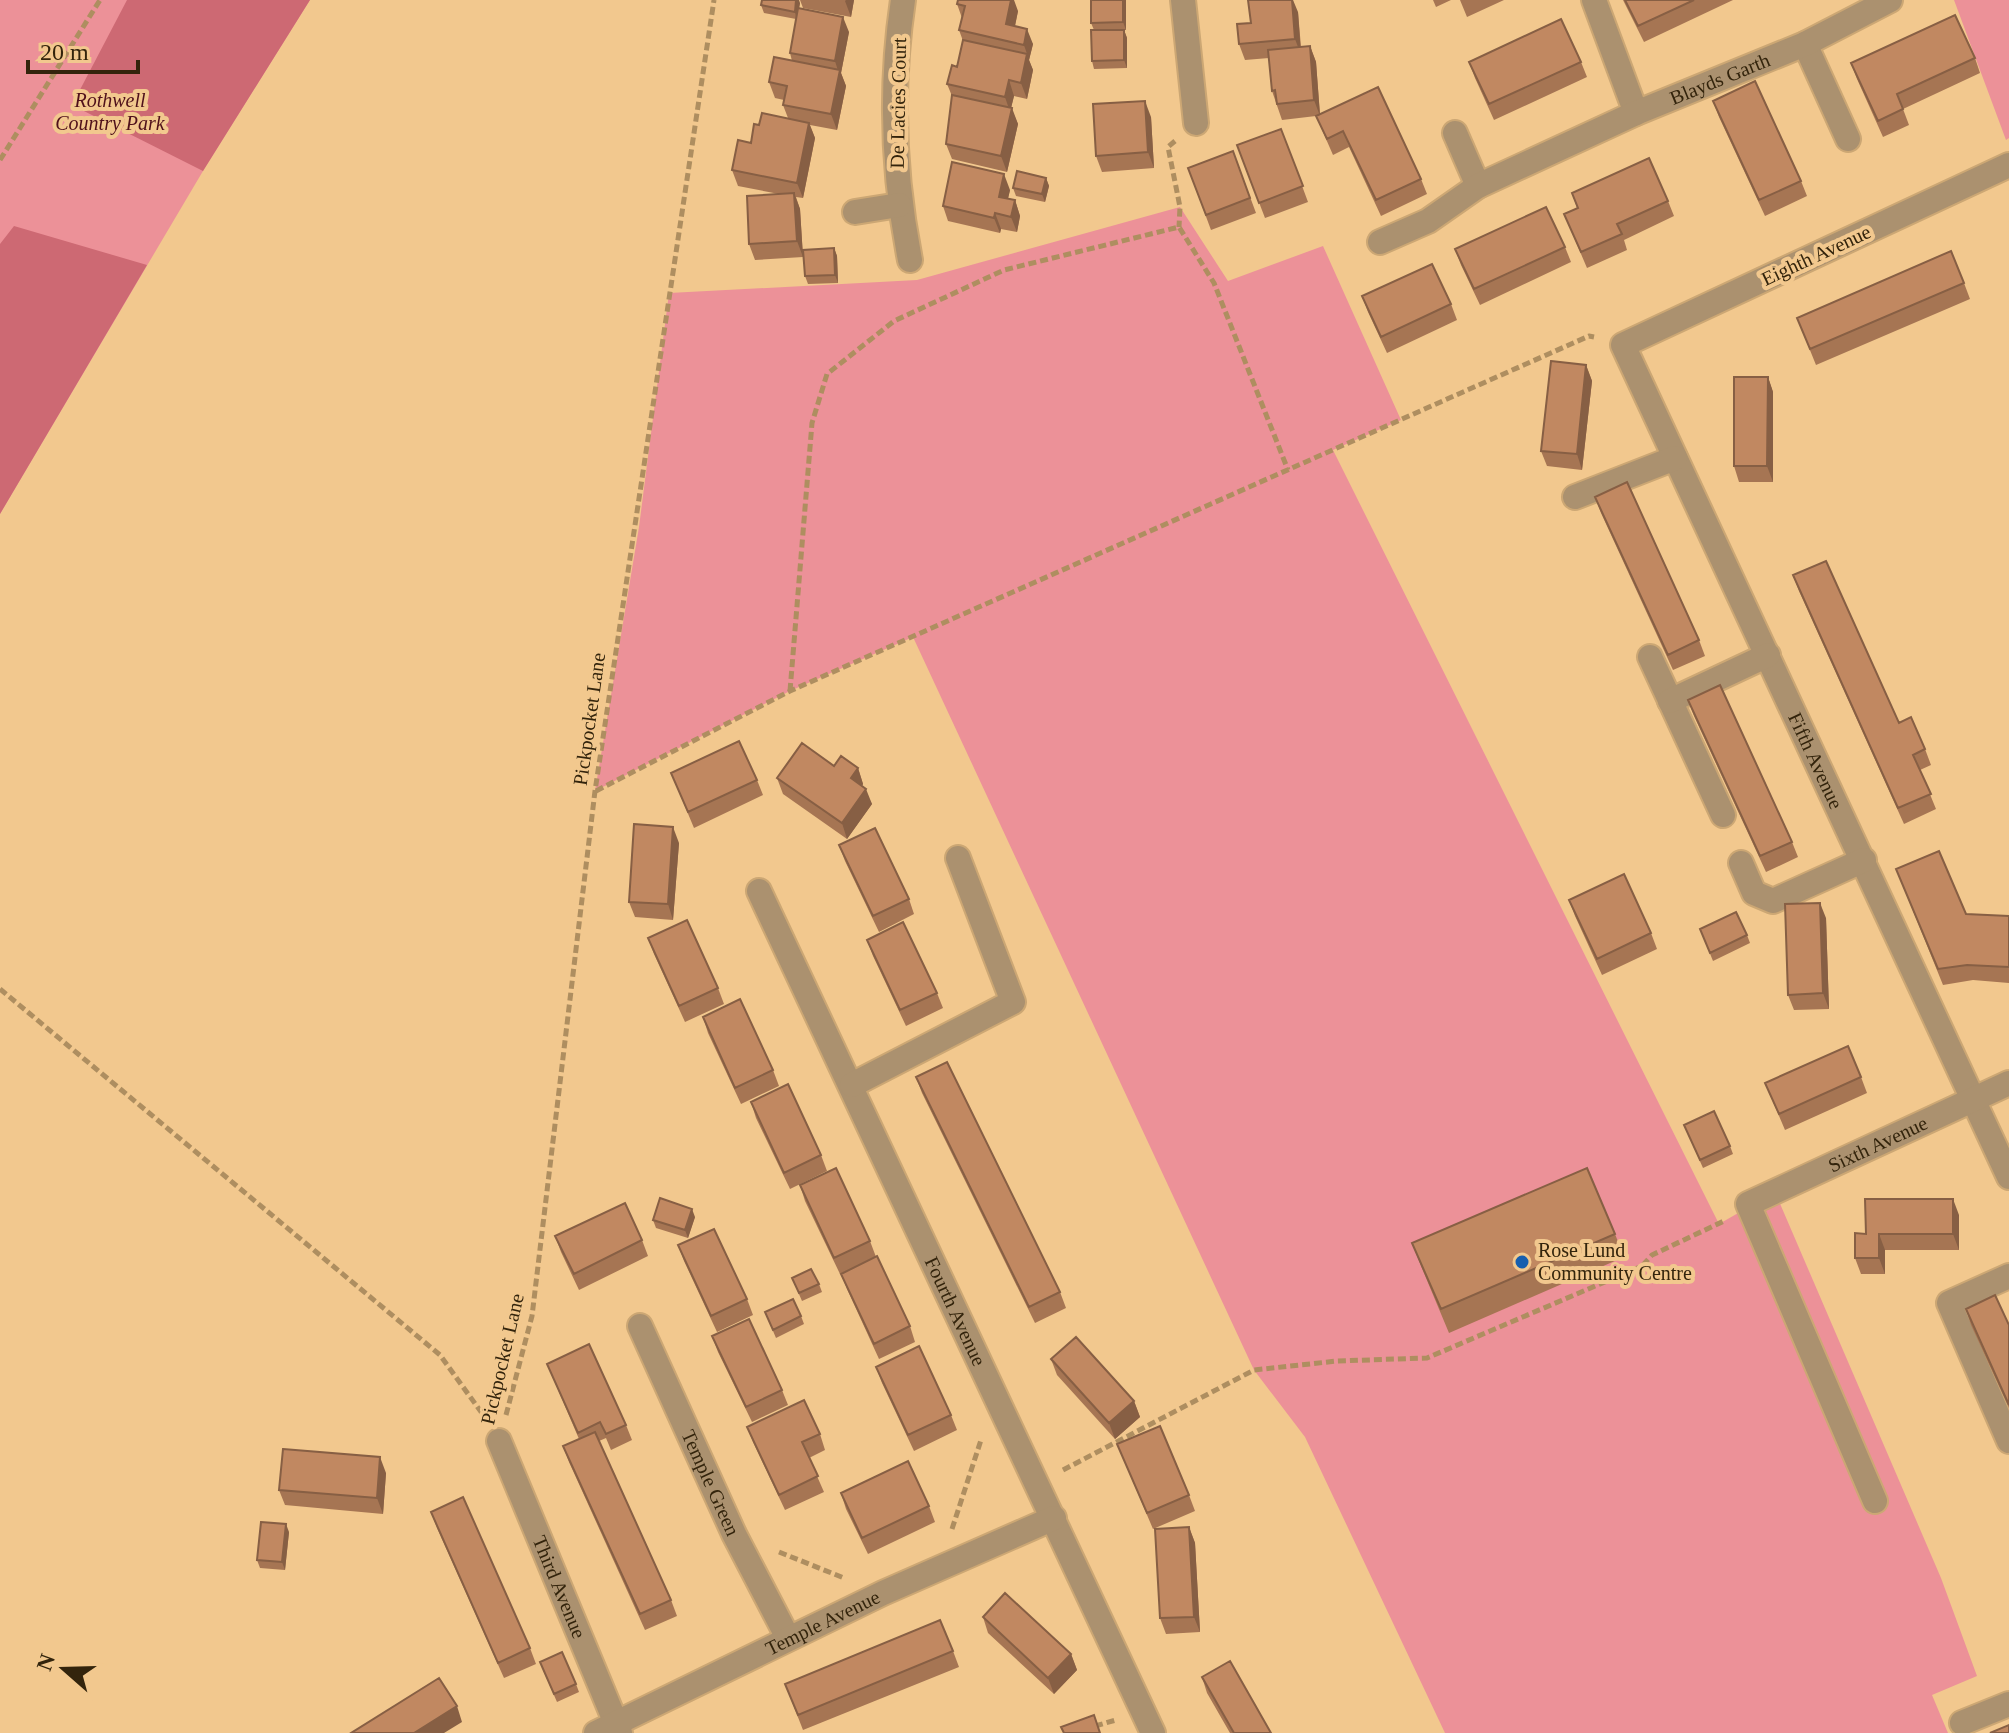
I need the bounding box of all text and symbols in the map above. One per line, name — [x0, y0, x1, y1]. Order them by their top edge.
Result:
scale bar — [28, 24, 138, 74]
street label: De Lacies Court — [886, 37, 910, 169]
text: 20 m — [40, 39, 89, 65]
street label: Blayds Garth — [1667, 49, 1773, 109]
park label: Rothwell Country Park — [55, 89, 166, 135]
street label: Eighth Avenue — [1758, 220, 1875, 291]
street label: Pickpocket Lane — [569, 651, 610, 787]
street label: Fifth Avenue — [1784, 709, 1848, 812]
street label: Sixth Avenue — [1825, 1111, 1931, 1176]
place label: Rose Lund Community Centre — [1538, 1239, 1692, 1285]
street label: Fourth Avenue — [921, 1253, 991, 1369]
marker: Rose Lund Community Centre — [1513, 1253, 1531, 1271]
street label: Pickpocket Lane — [476, 1291, 529, 1427]
street label: Temple Green — [677, 1426, 744, 1539]
street label: Third Avenue — [528, 1532, 591, 1642]
street label: Temple Avenue — [762, 1585, 883, 1660]
north arrow — [24, 1629, 104, 1709]
text: N — [31, 1650, 60, 1674]

